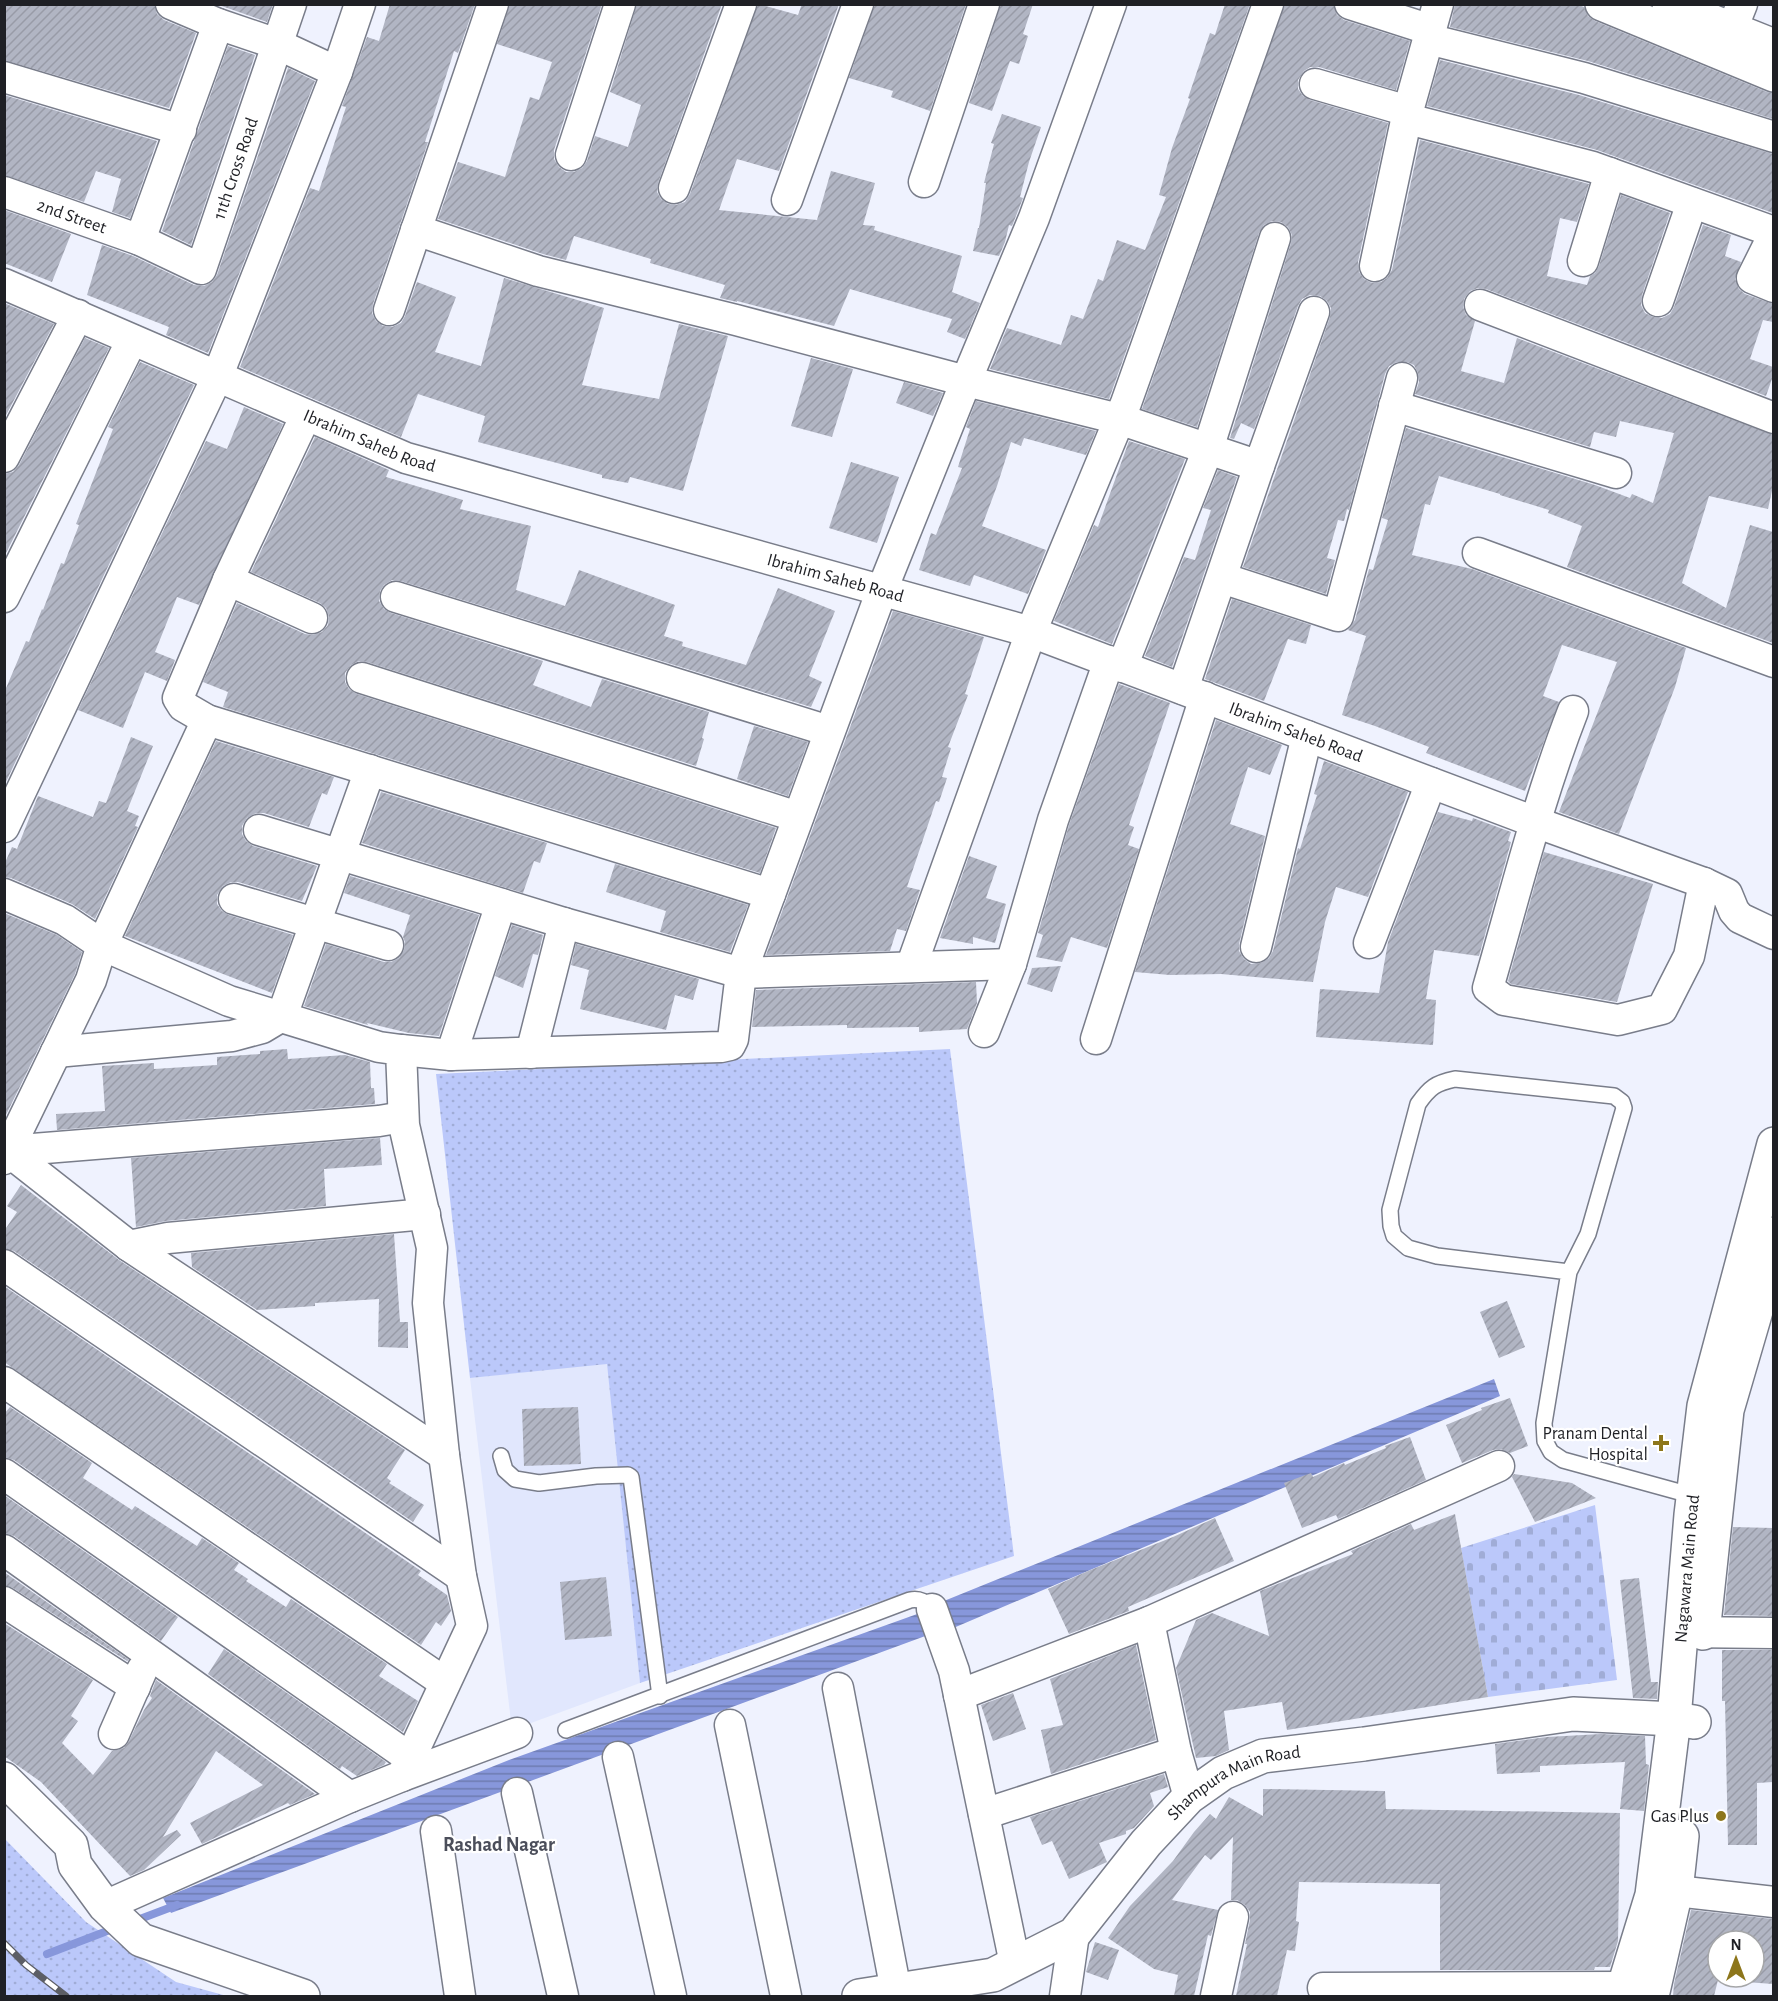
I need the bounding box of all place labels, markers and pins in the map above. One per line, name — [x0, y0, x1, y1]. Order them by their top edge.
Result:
place label: Pranam Dental Hospital — [1543, 1425, 1648, 1464]
marker: Pranam Dental Hospital — [1652, 1434, 1670, 1452]
place label: Gas Plus — [1651, 1808, 1709, 1826]
marker: Gas Plus — [1714, 1809, 1728, 1823]

